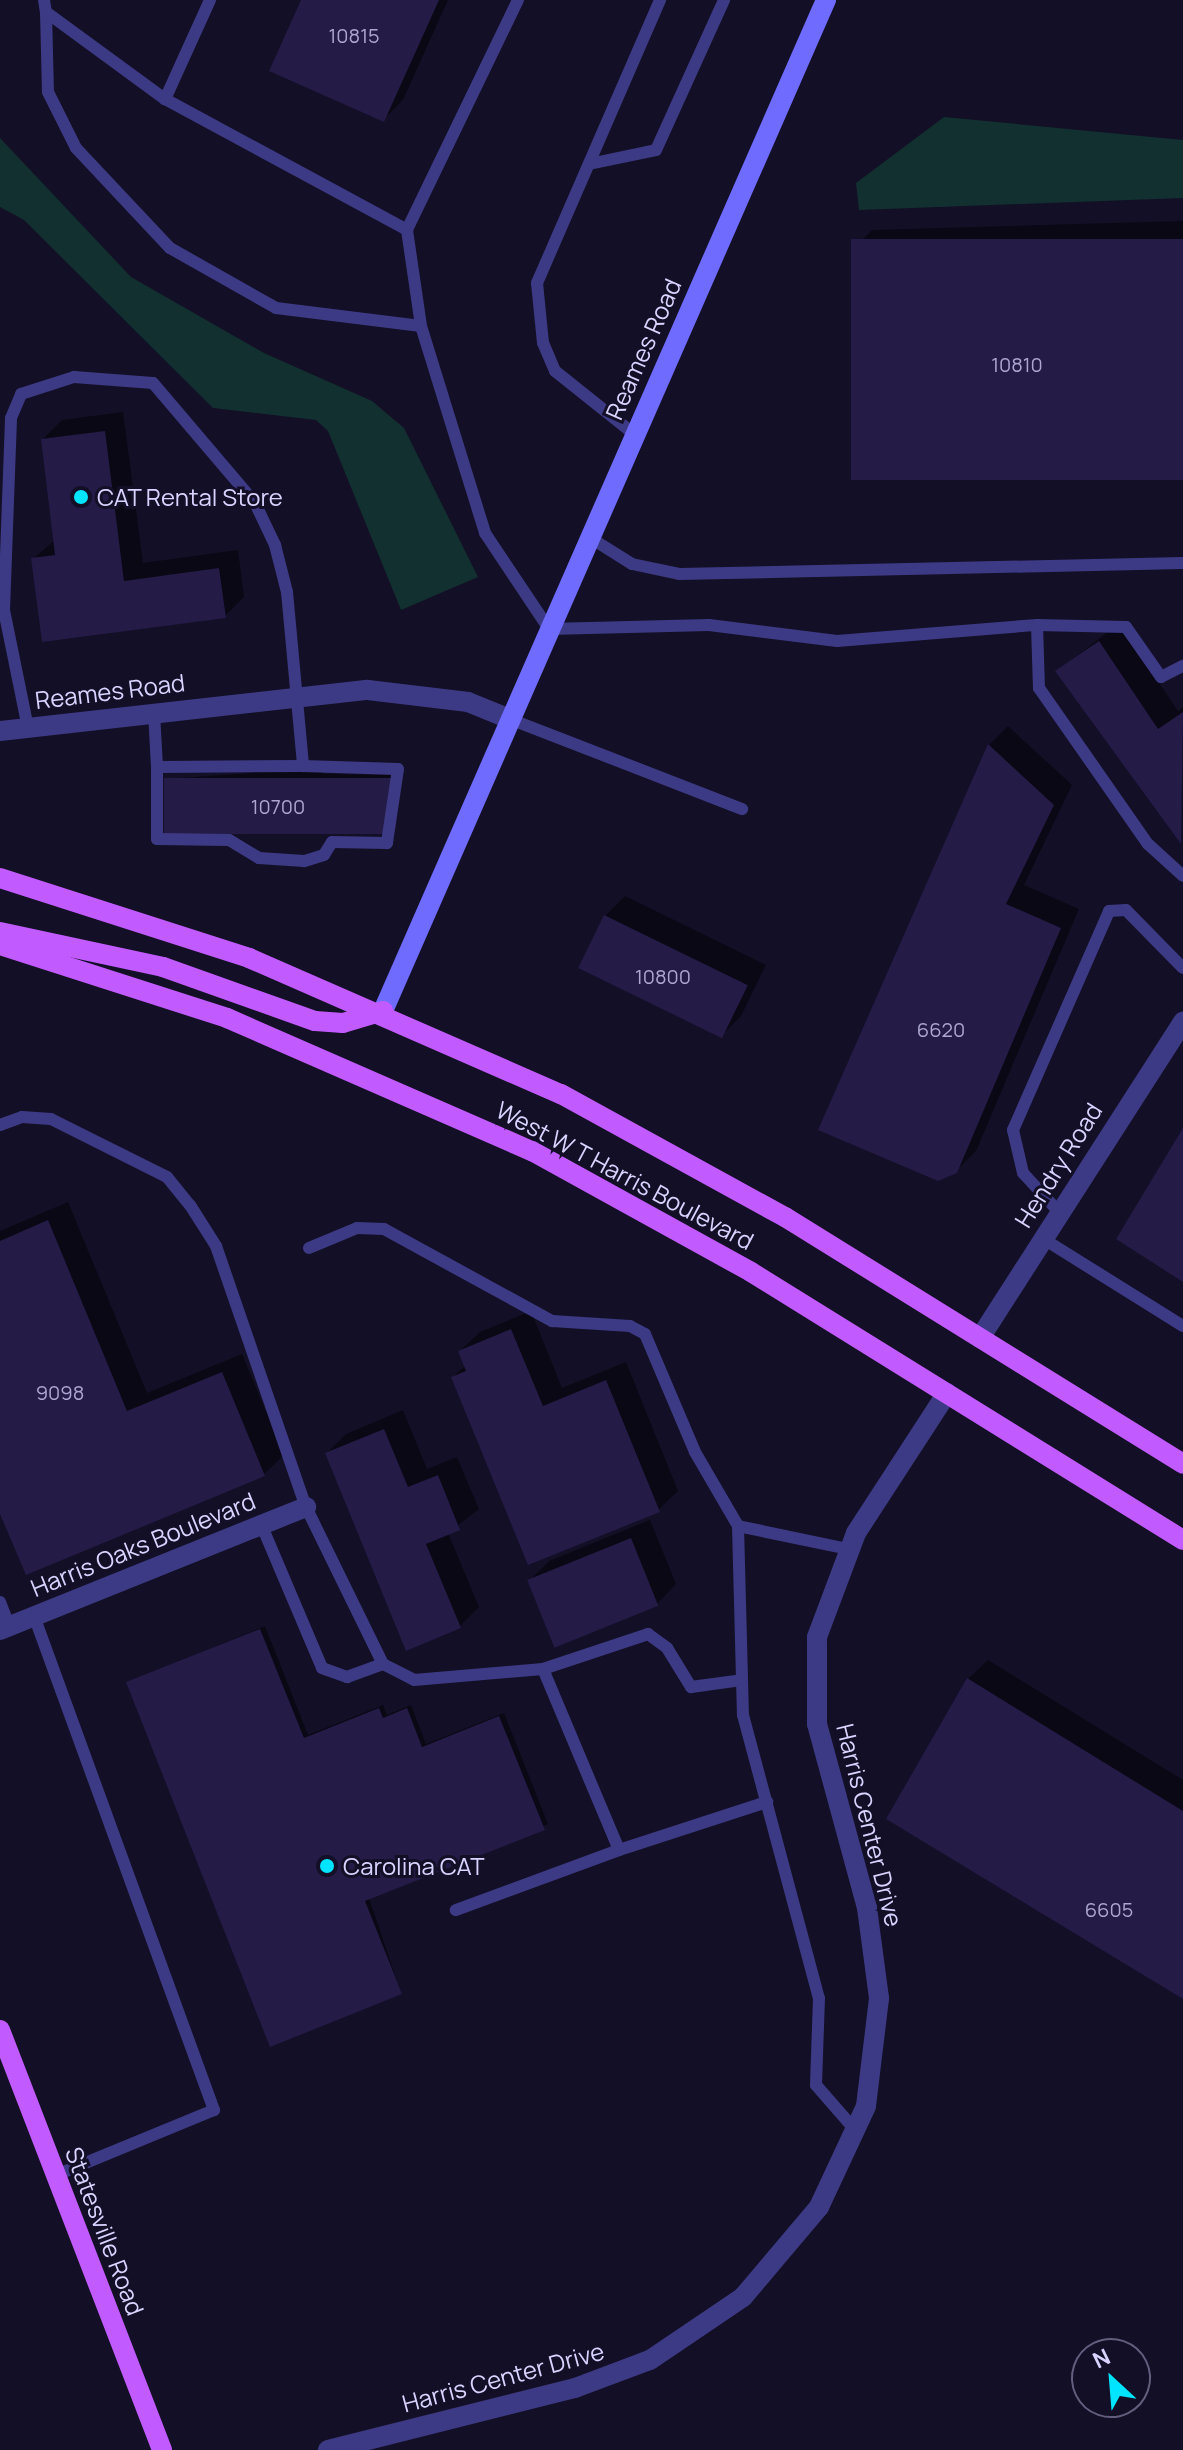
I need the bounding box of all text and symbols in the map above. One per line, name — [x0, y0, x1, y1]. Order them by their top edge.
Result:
house number: 10815 — [329, 23, 379, 47]
street label: Reames Road — [599, 274, 687, 424]
house number: 10810 — [991, 352, 1043, 376]
place label: CAT Rental Store — [97, 483, 284, 511]
marker: CAT Rental Store — [72, 488, 90, 506]
street label: Reames Road — [33, 668, 187, 714]
house number: 10700 — [251, 794, 305, 818]
house number: 10800 — [635, 964, 691, 988]
house number: 6620 — [917, 1017, 965, 1041]
street label: West W T Harris Boulevard — [491, 1095, 759, 1255]
street label: Hendry Road — [1008, 1097, 1108, 1233]
house number: 9098 — [36, 1380, 84, 1404]
street label: Harris Oaks Boulevard — [27, 1486, 259, 1602]
street label: Harris Center Drive — [831, 1721, 909, 1929]
place label: Carolina CAT — [343, 1852, 484, 1880]
marker: Carolina CAT — [318, 1857, 336, 1875]
house number: 6605 — [1085, 1897, 1133, 1921]
street label: Statesville Road — [60, 2143, 150, 2319]
street label: Harris Center Drive — [399, 2336, 607, 2418]
north arrow — [1071, 2338, 1151, 2418]
text: N — [1088, 2341, 1115, 2375]

